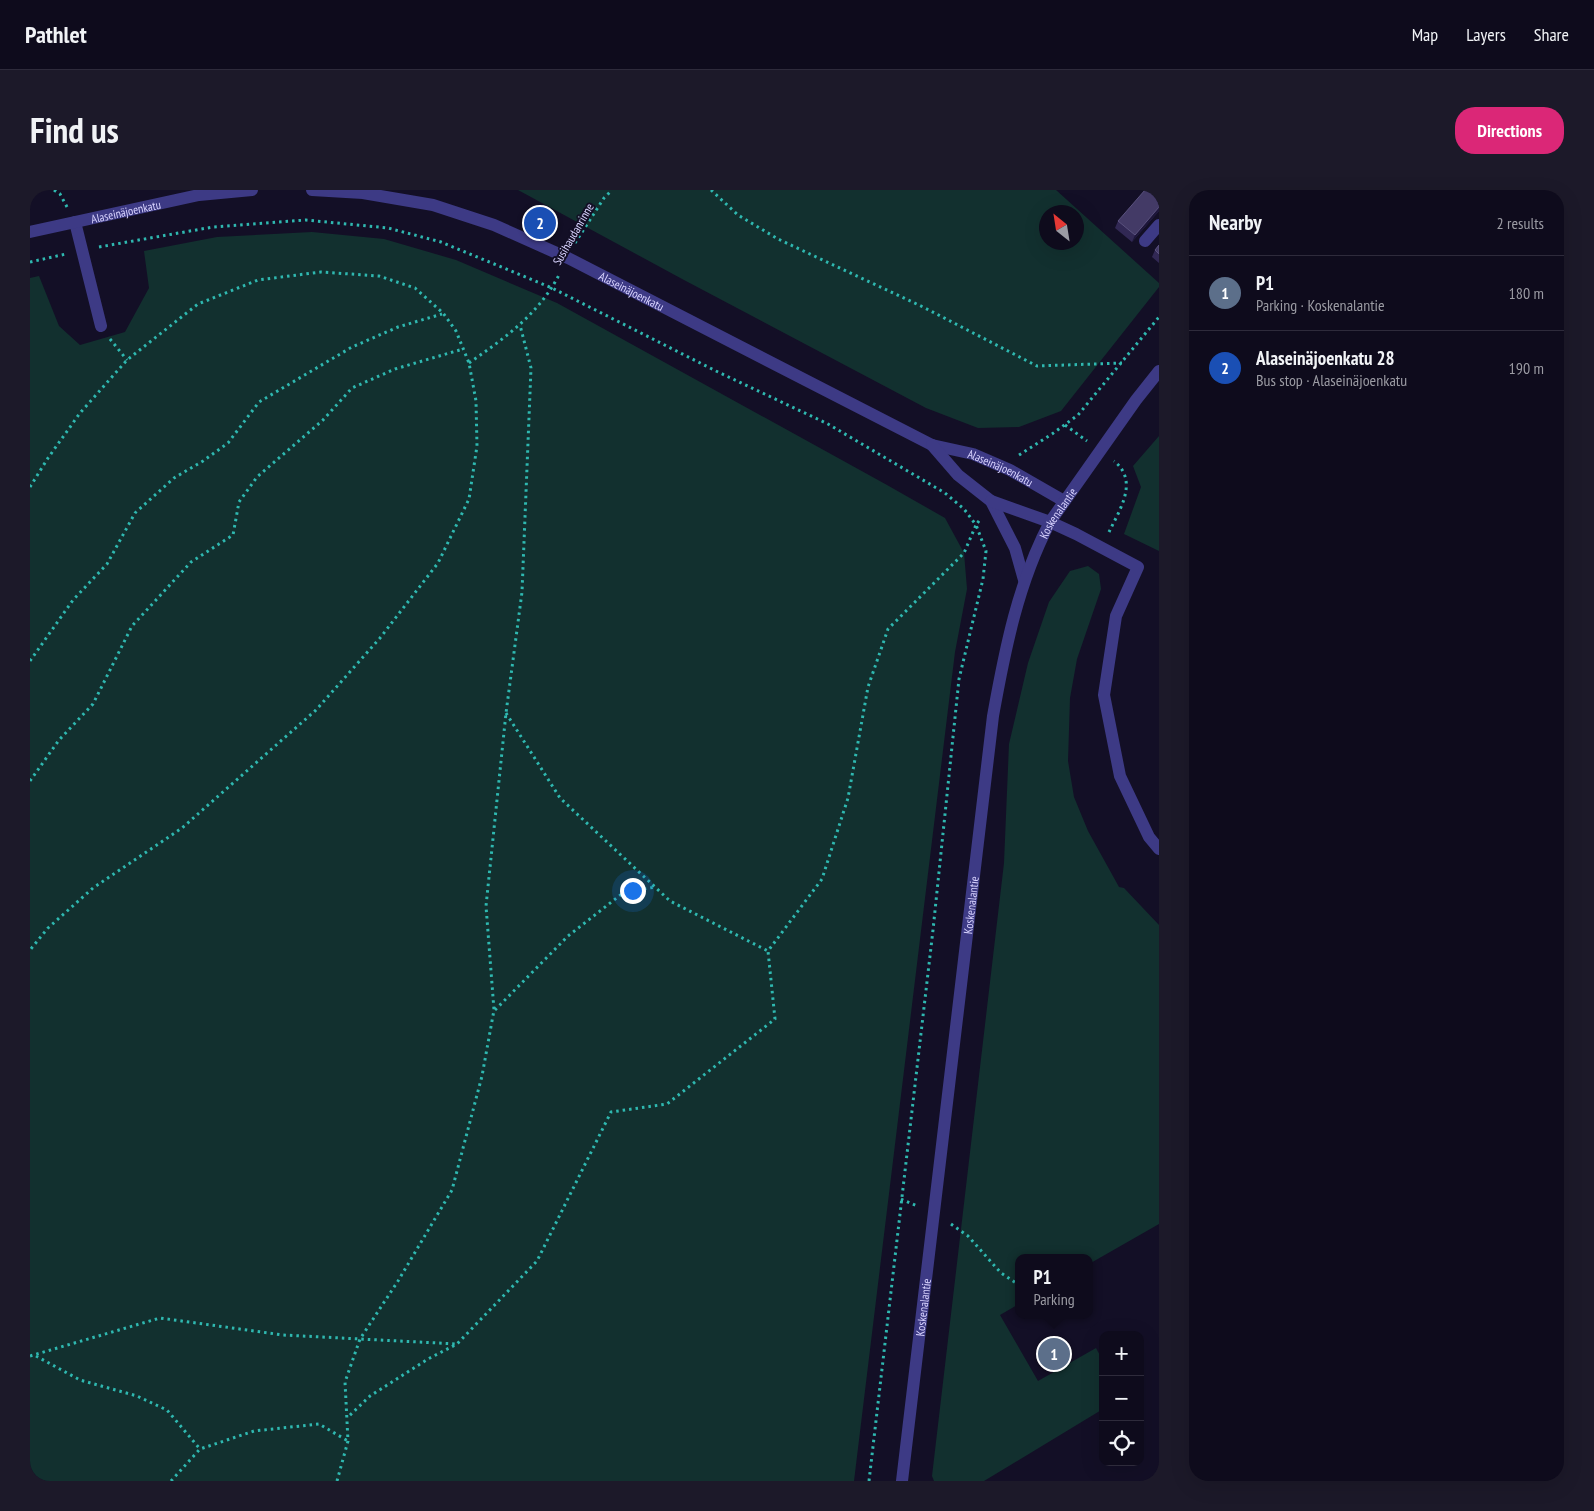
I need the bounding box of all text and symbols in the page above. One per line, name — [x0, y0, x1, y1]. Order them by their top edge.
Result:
text: Pathlet — [25, 19, 87, 50]
text: Map — [1412, 23, 1438, 46]
text: Layers — [1466, 23, 1506, 46]
text: Share — [1534, 23, 1569, 46]
text: Find us — [30, 107, 119, 153]
button: Directions — [1455, 107, 1564, 154]
street label: Alaseinäjoenkatu — [89, 196, 162, 226]
street label: Susihaudanrinne — [549, 200, 597, 268]
pin: 2 — [524, 204, 556, 242]
north arrow — [1039, 205, 1084, 250]
text: Nearby — [1209, 209, 1262, 236]
text: 2 results — [1497, 213, 1544, 233]
street label: Alaseinäjoenkatu — [597, 268, 667, 314]
text: P1 — [1256, 271, 1274, 295]
text: 1 — [1221, 283, 1229, 303]
text: 180 m — [1509, 283, 1544, 303]
text: Parking · Koskenalantie — [1256, 295, 1385, 315]
text: Alaseinäjoenkatu 28 — [1256, 346, 1395, 370]
text: 2 — [1221, 358, 1229, 378]
text: 190 m — [1509, 358, 1544, 378]
text: Bus stop · Alaseinäjoenkatu — [1256, 370, 1407, 390]
street label: Alaseinäjoenkatu — [966, 446, 1036, 489]
street label: Koskenalantie — [1035, 484, 1080, 541]
street label: Koskenalantie — [960, 875, 981, 935]
your location — [620, 878, 646, 904]
popup — [1015, 1254, 1093, 1319]
text: P1 — [1033, 1265, 1052, 1289]
street label: Koskenalantie — [912, 1277, 934, 1337]
text: Parking — [1033, 1289, 1075, 1309]
map controls — [1099, 1331, 1144, 1466]
button: + — [1099, 1331, 1144, 1376]
pin: 1 — [1038, 1335, 1070, 1373]
button: − — [1099, 1376, 1144, 1421]
button: locate — [1099, 1421, 1144, 1466]

